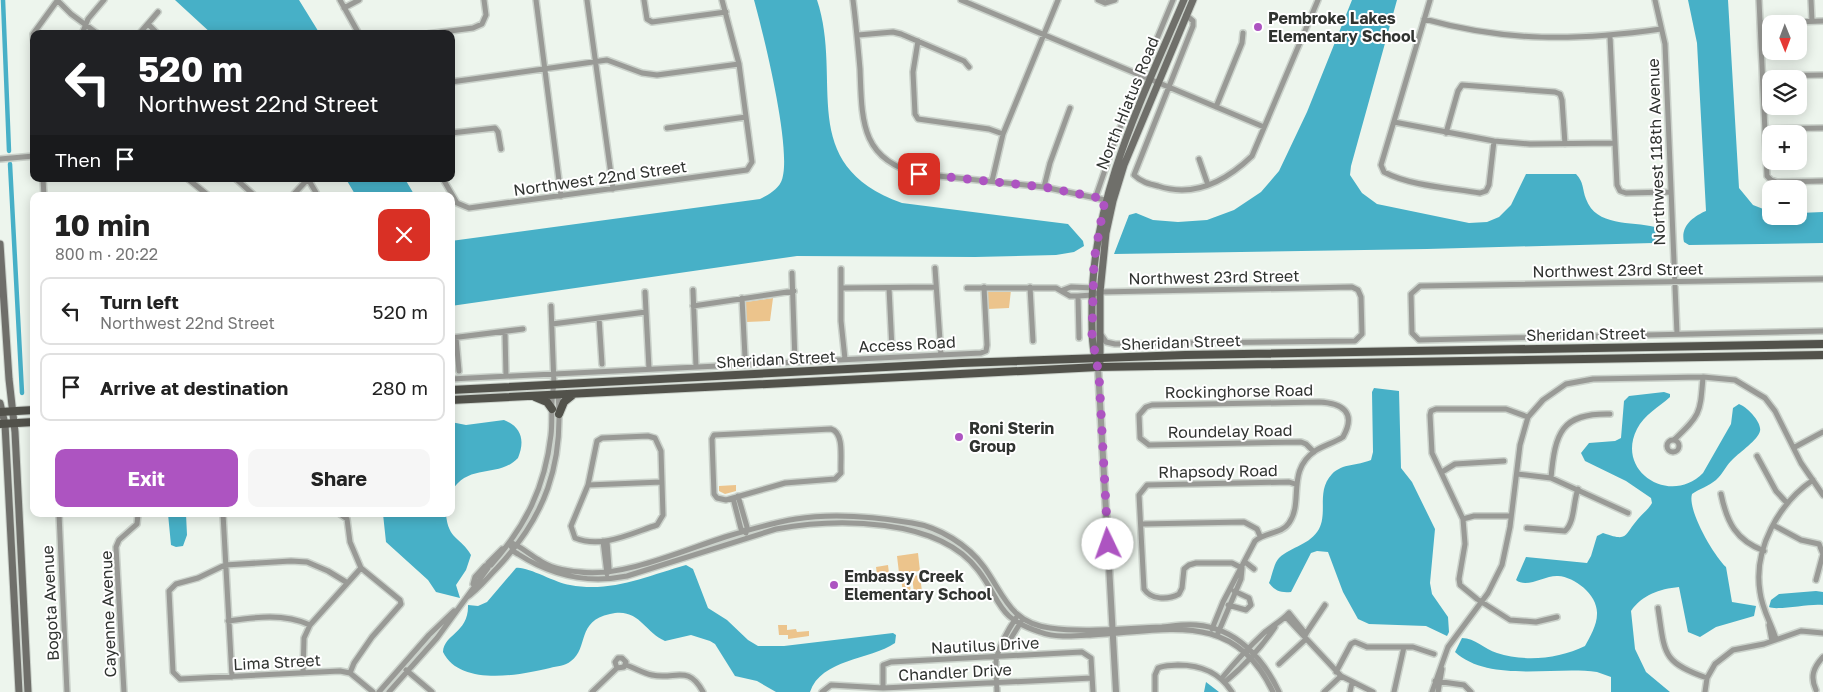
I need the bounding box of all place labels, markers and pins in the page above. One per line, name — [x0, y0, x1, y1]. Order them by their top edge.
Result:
place label: Pembroke Lakes Elementary School — [1268, 8, 1417, 46]
marker: Pembroke Lakes Elementary School — [1252, 21, 1264, 33]
pin — [898, 153, 940, 195]
place label: Roni Sterin Group — [969, 418, 1054, 456]
marker: Roni Sterin Group — [953, 431, 965, 443]
place label: Embassy Creek Elementary School — [844, 566, 993, 604]
marker: Embassy Creek Elementary School — [828, 579, 840, 591]

